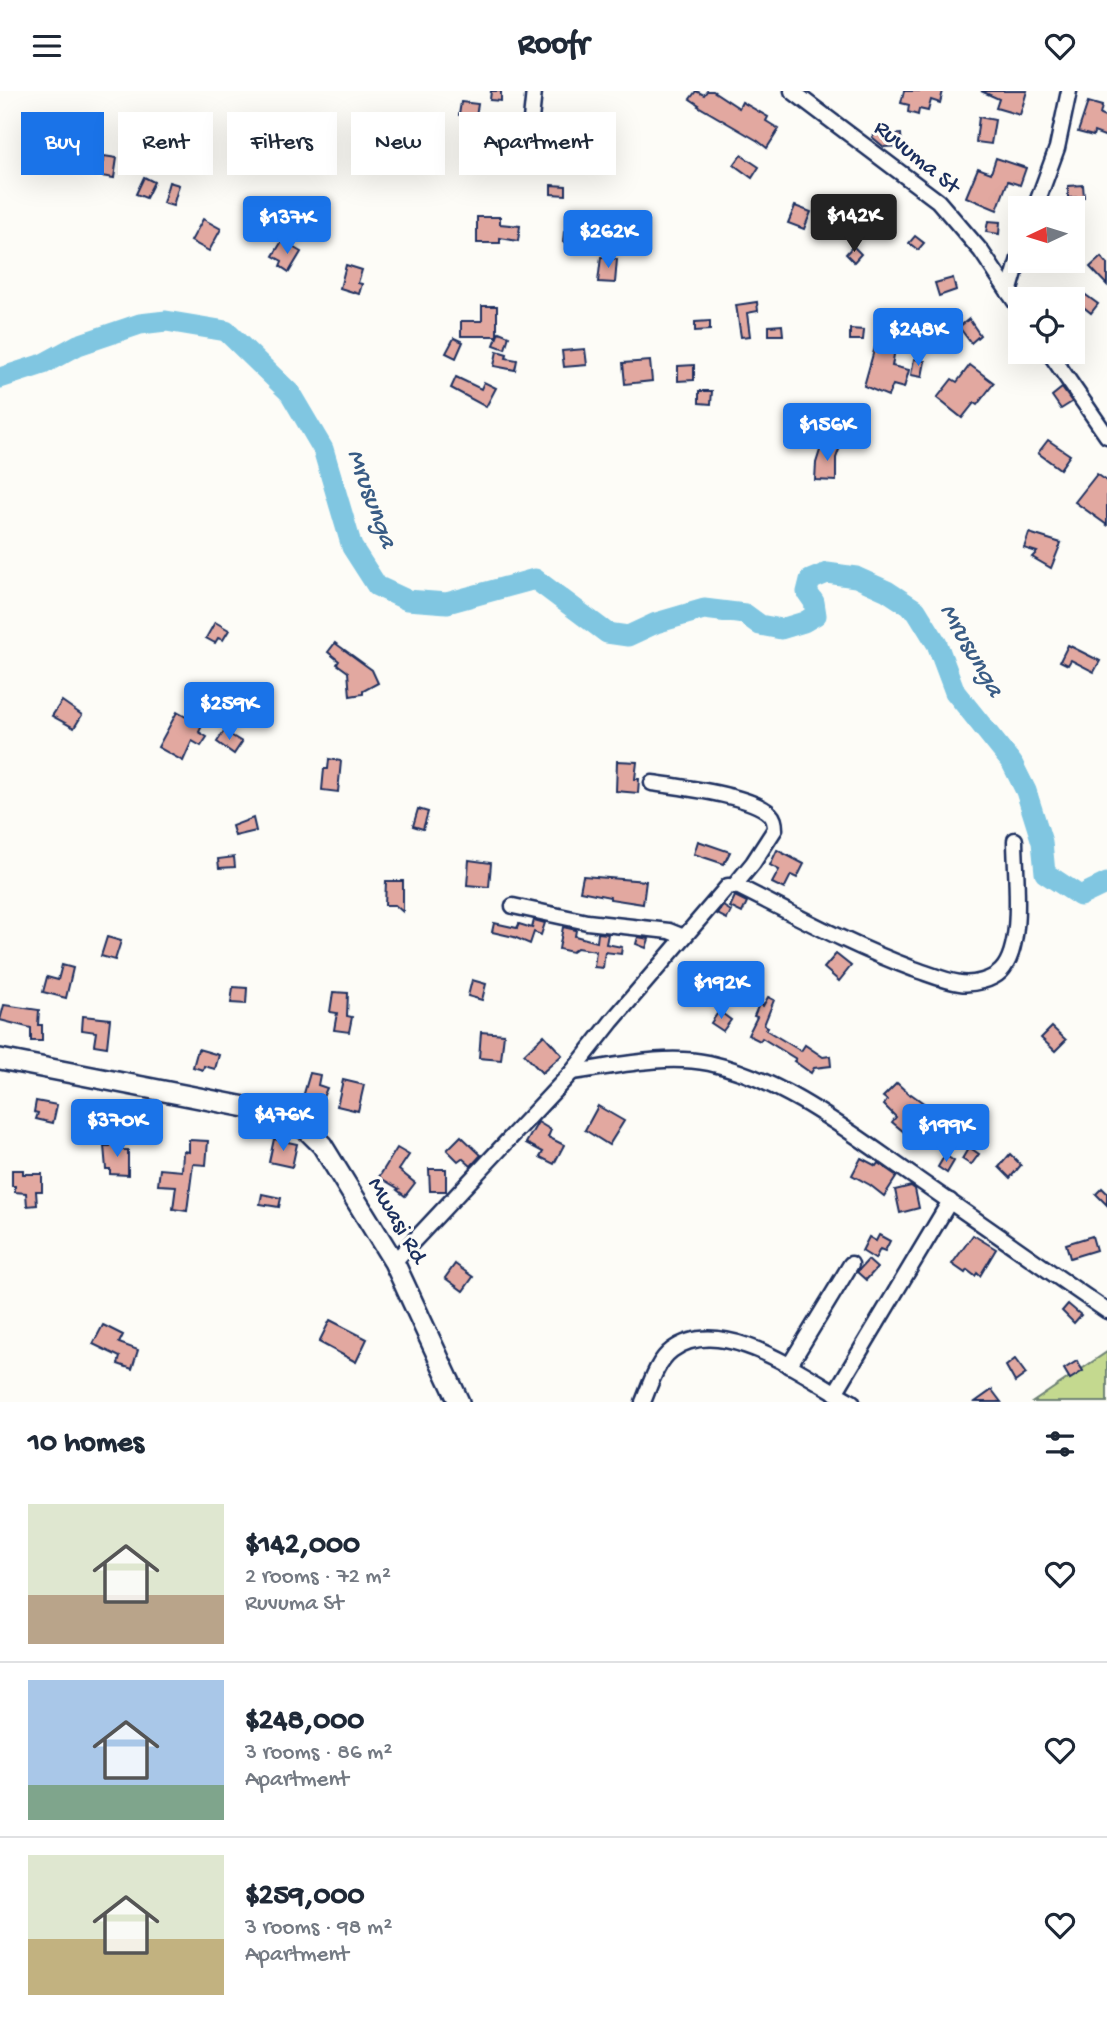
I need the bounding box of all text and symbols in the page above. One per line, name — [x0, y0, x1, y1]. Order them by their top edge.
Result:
icon: menu — [28, 27, 66, 65]
text: Roofr — [518, 27, 589, 65]
icon: heart — [1041, 27, 1079, 65]
chip: Buy — [21, 112, 104, 175]
chip: Rent — [118, 112, 213, 175]
chip: Filters — [227, 112, 337, 175]
chip: New — [351, 112, 445, 175]
chip: Apartment — [459, 112, 616, 175]
street label: Ruvuma St — [867, 114, 967, 203]
pin: $142K — [805, 195, 903, 254]
north arrow — [1008, 196, 1085, 273]
map controls — [1008, 196, 1085, 364]
pin: $137K — [238, 197, 336, 256]
text: $142K — [827, 203, 881, 230]
text: $137K — [259, 205, 315, 232]
pin: $262K — [559, 211, 657, 270]
text: $262K — [579, 219, 637, 246]
button: locate — [1008, 287, 1085, 364]
pin: $248K — [869, 309, 967, 368]
text: $248K — [889, 317, 947, 344]
pin: $156K — [778, 403, 876, 463]
text: $156K — [799, 412, 855, 439]
water label: Mrusunga — [338, 445, 403, 554]
water label: Mrusunga — [931, 599, 1010, 705]
pin: $259K — [180, 683, 278, 742]
text: $259K — [200, 691, 258, 718]
pin: $192K — [672, 961, 770, 1021]
text: $192K — [693, 970, 749, 997]
pin: $476K — [234, 1093, 332, 1153]
pin: $370K — [68, 1100, 166, 1159]
text: $476K — [254, 1102, 312, 1129]
pin: $199K — [897, 1105, 995, 1164]
text: $370K — [87, 1108, 147, 1135]
text: $199K — [918, 1113, 974, 1140]
street label: Mwasi Rd — [360, 1173, 433, 1271]
icon: filters — [1041, 1425, 1079, 1463]
text: 10 homes — [28, 1427, 144, 1462]
text: $142,000 — [245, 1529, 360, 1564]
icon: home — [84, 1532, 168, 1616]
icon: heart — [1041, 1555, 1079, 1593]
text: 2 rooms · 72 m² — [245, 1564, 391, 1591]
text: Ruvuma St — [245, 1591, 343, 1618]
text: $248,000 — [245, 1705, 364, 1740]
icon: home — [84, 1708, 168, 1792]
icon: heart — [1041, 1731, 1079, 1769]
text: 3 rooms · 86 m² — [245, 1740, 392, 1767]
text: Apartment — [245, 1767, 349, 1794]
text: $259,000 — [245, 1880, 365, 1915]
icon: home — [84, 1883, 168, 1967]
icon: heart — [1041, 1906, 1079, 1944]
text: 3 rooms · 98 m² — [245, 1915, 392, 1942]
text: Apartment — [245, 1942, 349, 1969]

